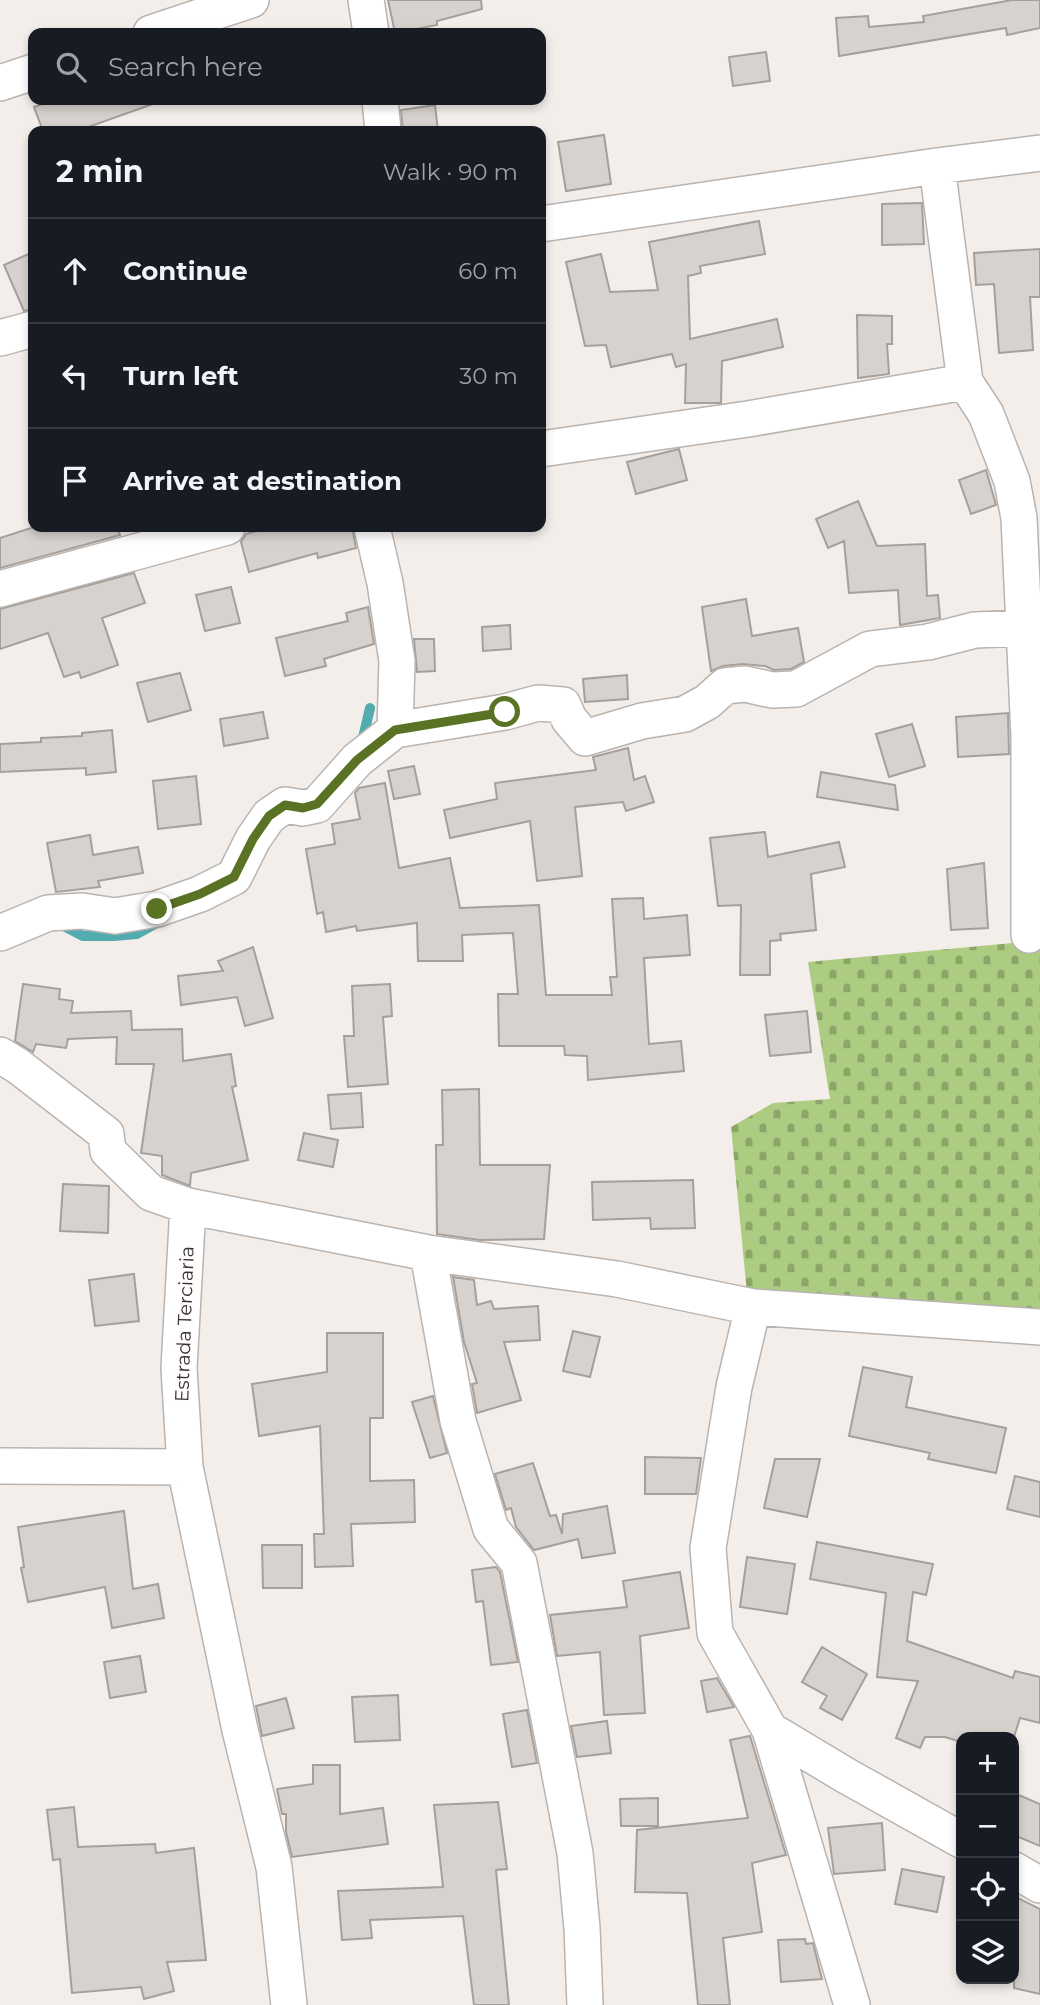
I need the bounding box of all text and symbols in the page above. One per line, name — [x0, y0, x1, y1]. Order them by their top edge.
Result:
search box — [28, 28, 546, 105]
icon: search — [52, 48, 90, 86]
text: Search here — [108, 51, 263, 83]
text: 2 min — [56, 153, 143, 190]
text: Walk · 90 m — [383, 158, 518, 186]
icon: ahead — [56, 252, 94, 290]
text: Continue — [123, 255, 248, 287]
text: 60 m — [458, 257, 518, 285]
icon: left — [56, 357, 94, 395]
text: Turn left — [123, 360, 239, 392]
text: 30 m — [459, 362, 518, 390]
icon: arrive — [56, 462, 94, 500]
text: Arrive at destination — [123, 465, 402, 497]
route start — [489, 696, 520, 727]
route end — [141, 893, 172, 924]
street label: Estrada Terciaria — [170, 1246, 199, 1402]
map controls — [956, 1732, 1019, 1984]
button: + — [956, 1732, 1019, 1795]
button: − — [956, 1795, 1019, 1858]
button: locate — [956, 1858, 1019, 1921]
button: layers — [956, 1921, 1019, 1984]

